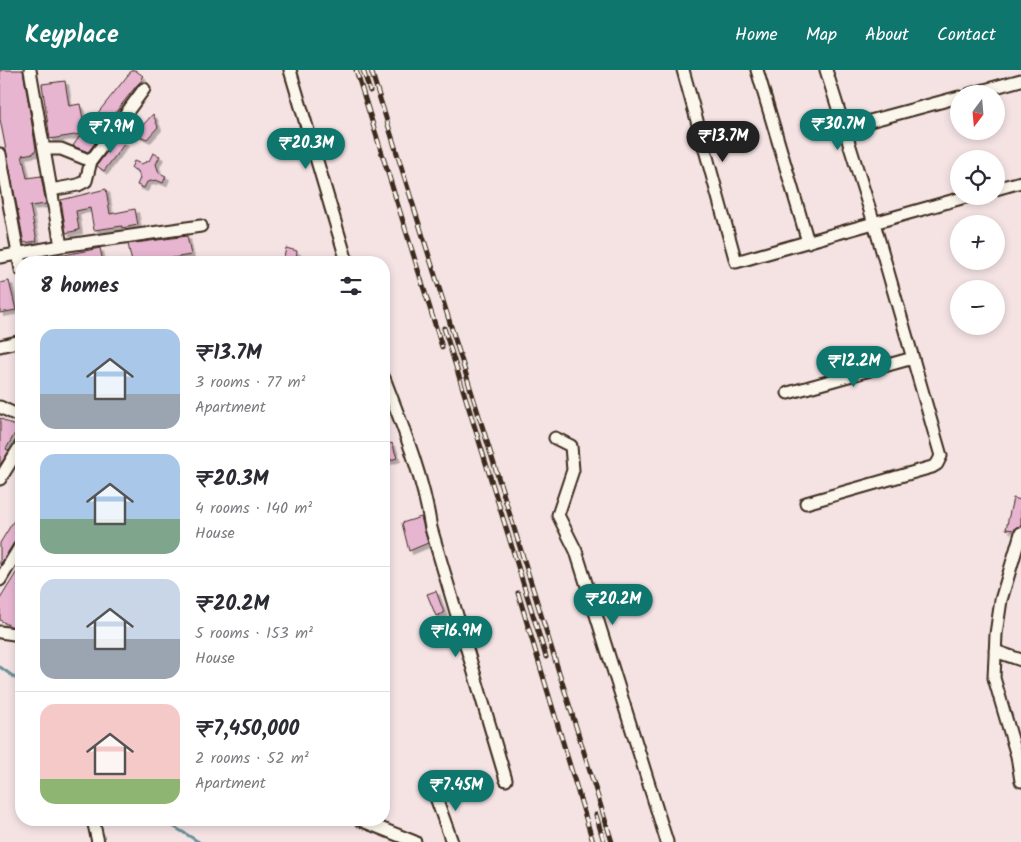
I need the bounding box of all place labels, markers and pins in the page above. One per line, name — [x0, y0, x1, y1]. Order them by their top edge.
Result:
pin: ₹30.7M — [797, 108, 879, 151]
pin: ₹7.9M — [76, 112, 146, 154]
pin: ₹13.7M — [682, 121, 764, 163]
pin: ₹20.3M — [265, 128, 347, 170]
pin: ₹12.2M — [813, 346, 895, 388]
pin: ₹20.2M — [572, 584, 654, 626]
pin: ₹16.9M — [415, 616, 497, 658]
pin: ₹7.45M — [415, 770, 497, 812]

